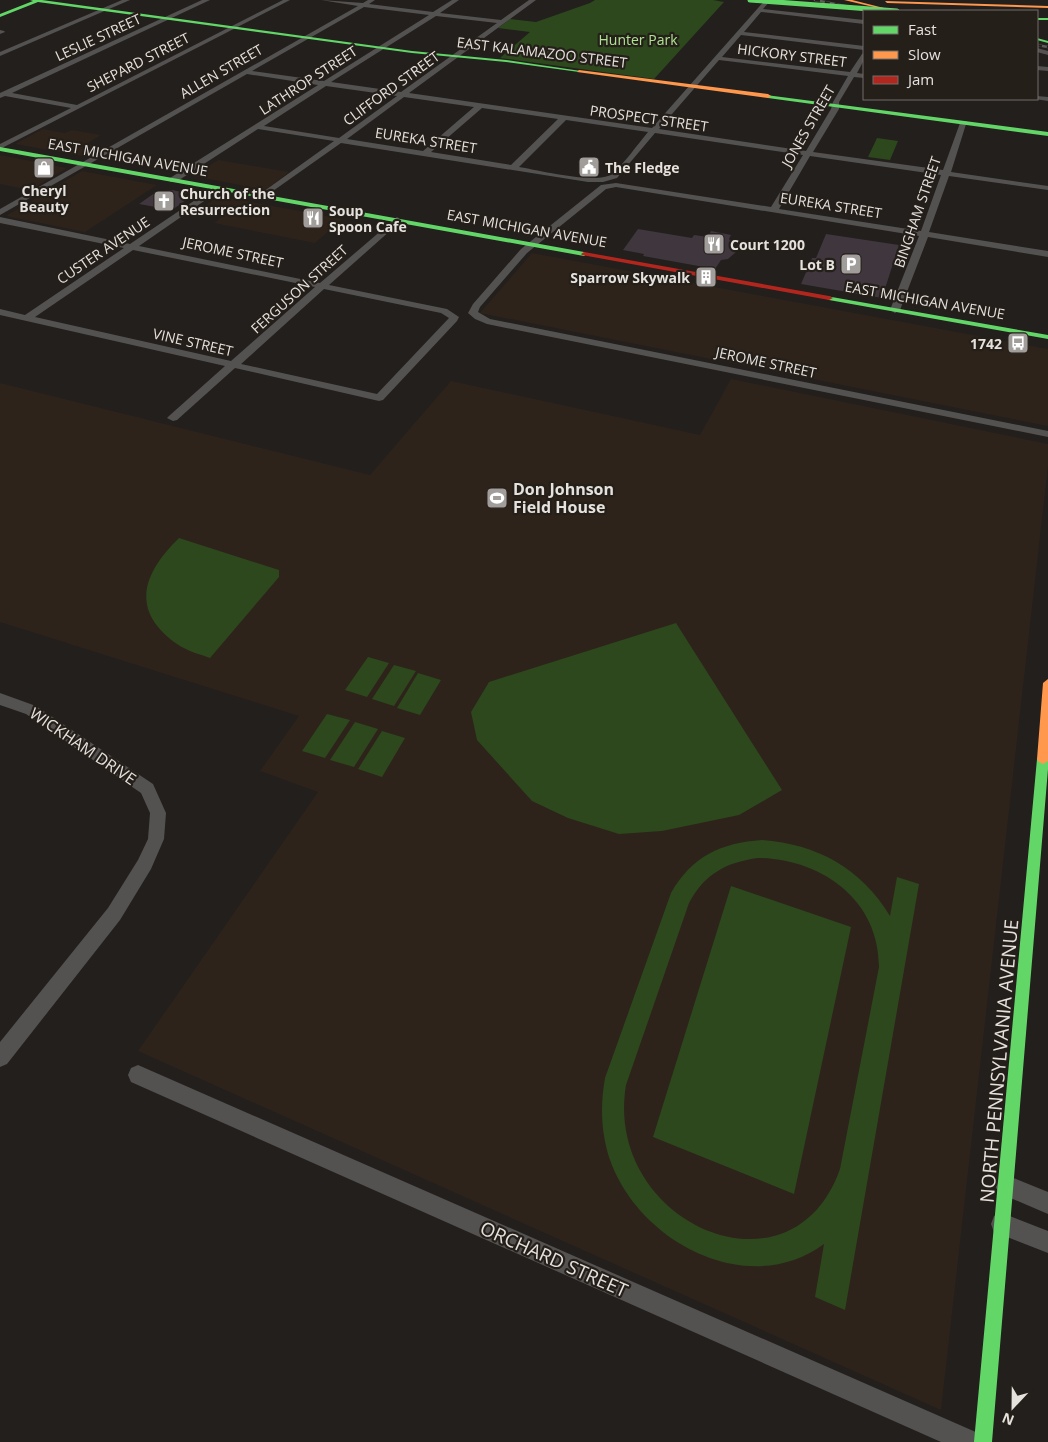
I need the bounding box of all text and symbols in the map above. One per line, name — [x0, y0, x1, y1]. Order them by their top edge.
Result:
street label: LESLIE STREET — [52, 9, 144, 65]
legend — [863, 10, 1038, 100]
text: Fast — [908, 19, 937, 39]
street label: SHEPARD STREET — [83, 28, 193, 96]
park label: Hunter Park — [599, 30, 678, 49]
street label: EAST KALAMAZOO STREET — [456, 32, 629, 72]
street label: ALLEN STREET — [176, 39, 266, 102]
street label: HICKORY STREET — [736, 39, 848, 71]
street label: LATHROP STREET — [255, 41, 361, 119]
text: Slow — [908, 44, 941, 64]
street label: CLIFFORD STREET — [339, 46, 443, 130]
text: Jam — [906, 69, 934, 89]
street label: JONES STREET — [776, 81, 839, 172]
street label: PROSPECT STREET — [589, 100, 710, 136]
street label: EUREKA STREET — [374, 123, 479, 157]
street label: EAST MICHIGAN AVENUE — [47, 134, 209, 180]
street label: BINGHAM STREET — [889, 154, 945, 270]
public building icon: The Fledge — [577, 155, 601, 179]
shop icon: Cheryl Beauty — [32, 156, 56, 180]
place label: The Fledge — [605, 158, 679, 177]
place label: Cheryl Beauty — [19, 181, 69, 216]
place label: Church of the Resurrection — [180, 184, 275, 219]
street label: EUREKA STREET — [779, 188, 884, 222]
church icon: Church of the Resurrection — [152, 189, 176, 213]
place label: Soup Spoon Cafe — [329, 201, 407, 236]
street label: EAST MICHIGAN AVENUE — [446, 205, 608, 251]
restaurant icon: Soup Spoon Cafe — [301, 206, 325, 230]
street label: CUSTER AVENUE — [53, 212, 153, 288]
street label: JEROME STREET — [179, 232, 285, 272]
restaurant icon: Court 1200 — [702, 232, 726, 256]
place label: Court 1200 — [730, 235, 805, 254]
street label: FERGUSON STREET — [247, 240, 352, 338]
parking icon: Lot B — [839, 252, 863, 276]
place label: Lot B — [799, 255, 835, 274]
building icon: Sparrow Skywalk — [694, 265, 718, 289]
place label: Sparrow Skywalk — [570, 268, 690, 287]
street label: EAST MICHIGAN AVENUE — [844, 277, 1006, 323]
street label: VINE STREET — [151, 324, 235, 360]
bus stop icon: 1742 — [1006, 331, 1030, 355]
place label: 1742 — [970, 334, 1002, 353]
street label: JEROME STREET — [712, 342, 818, 382]
place label: Don Johnson Field House — [513, 478, 614, 518]
sports icon: Don Johnson Field House — [485, 486, 509, 510]
street label: WICKHAM DRIVE — [25, 702, 141, 790]
street label: NORTH PENNSYLVANIA AVENUE — [974, 918, 1024, 1204]
street label: ORCHARD STREET — [476, 1215, 632, 1303]
north arrow — [988, 1382, 1038, 1432]
text: N — [999, 1409, 1017, 1430]

